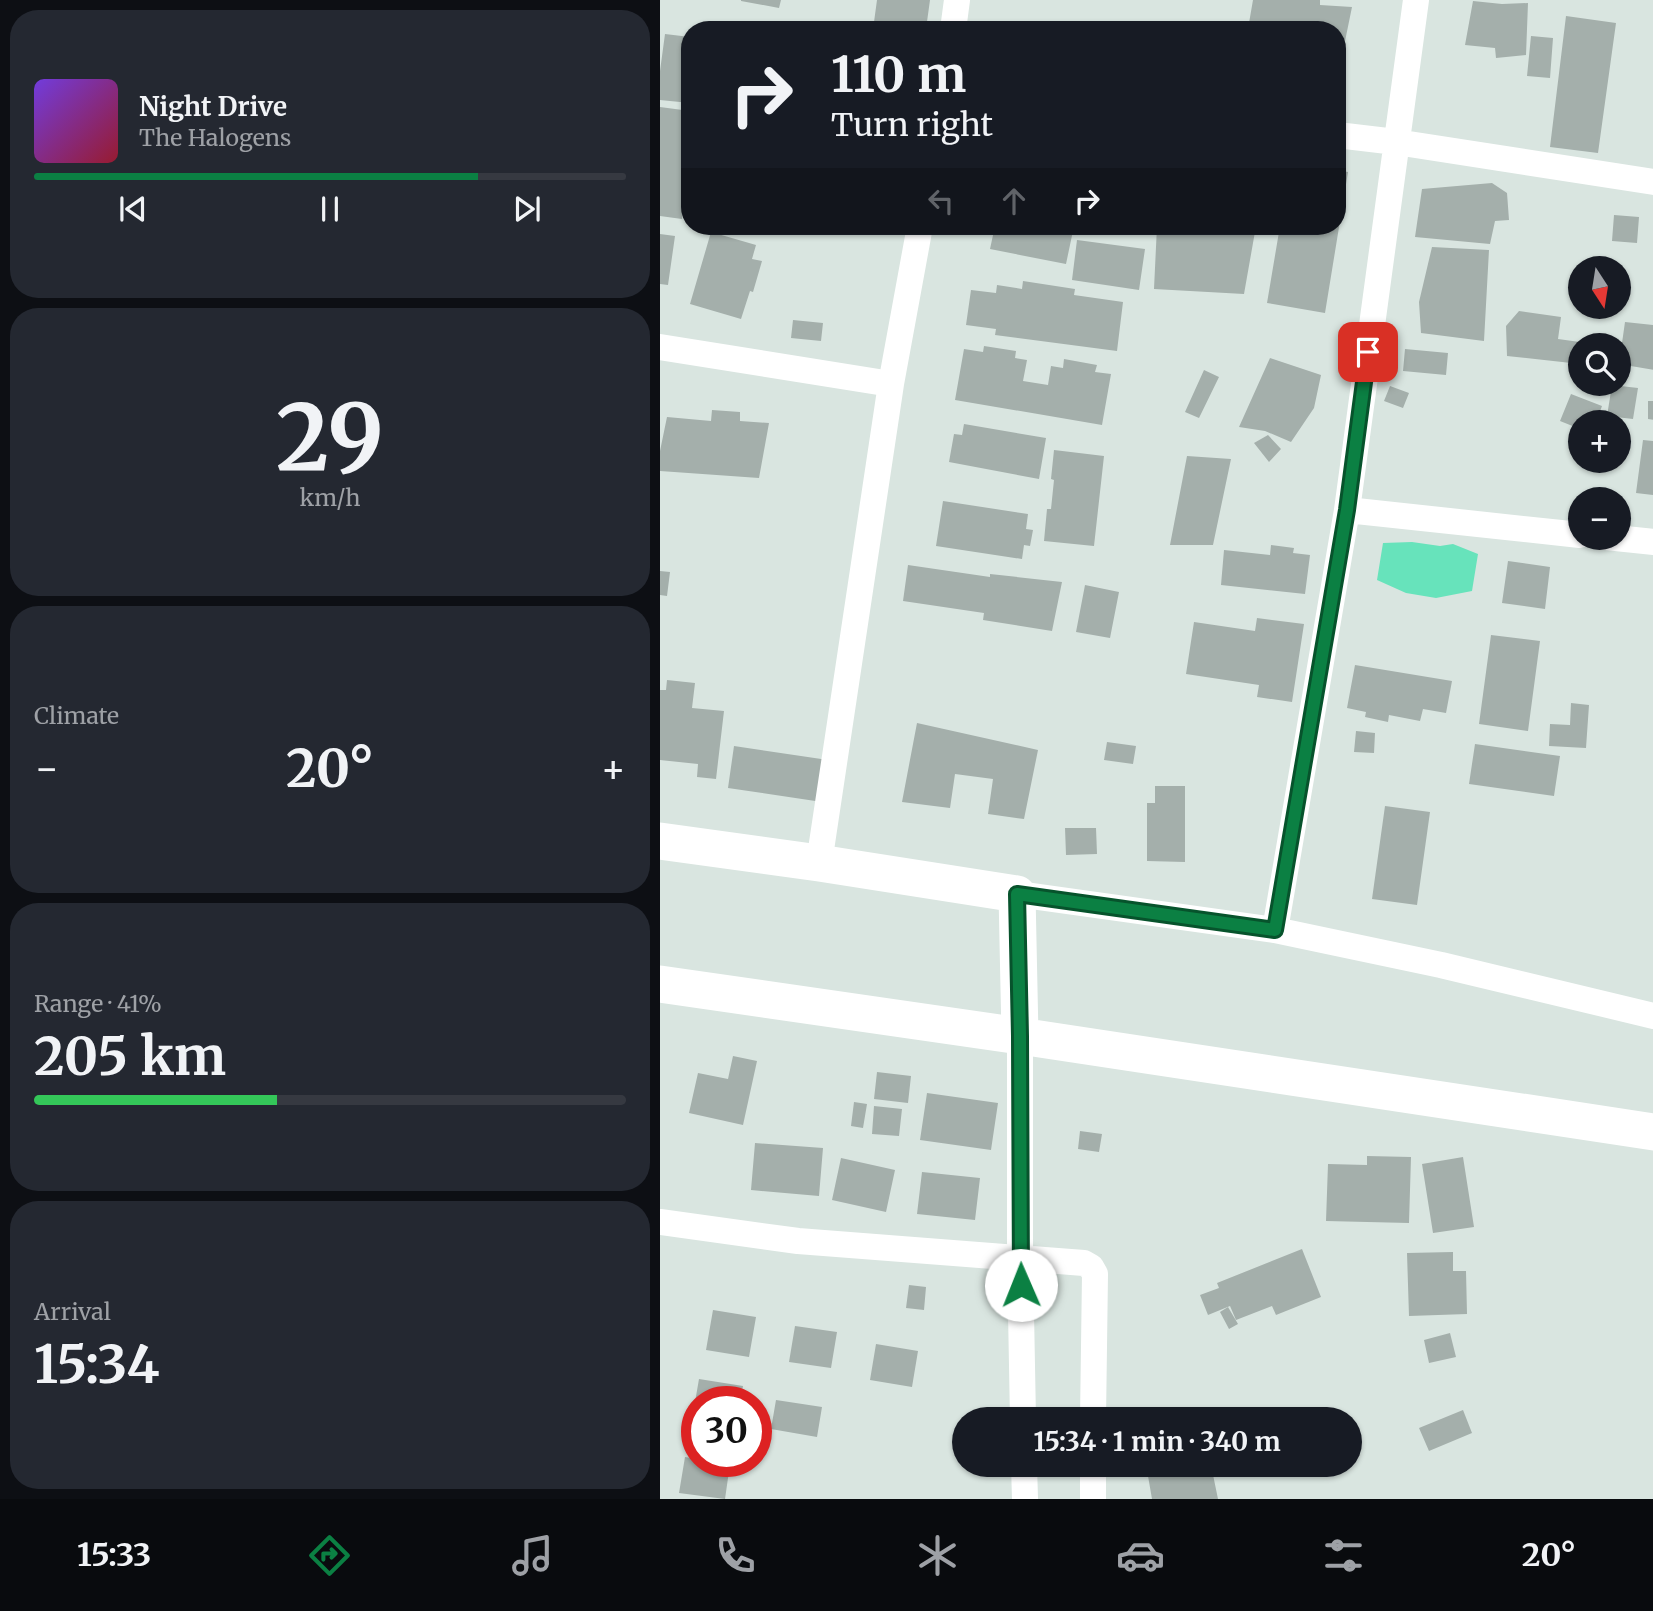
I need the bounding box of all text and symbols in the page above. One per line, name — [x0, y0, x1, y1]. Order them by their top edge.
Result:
text: 110 m — [831, 44, 966, 105]
icon: right — [716, 49, 807, 140]
text: Night Drive — [139, 90, 287, 123]
text: Turn right — [831, 105, 993, 145]
text: The Halogens — [139, 123, 291, 152]
icon: left — [922, 182, 960, 220]
icon: ahead — [995, 182, 1033, 220]
icon: right — [1068, 182, 1106, 220]
icon: previous — [114, 190, 152, 228]
icon: pause — [311, 190, 349, 228]
icon: next — [508, 190, 546, 228]
north arrow — [1568, 256, 1631, 318]
map controls — [1568, 256, 1631, 550]
pin — [1338, 322, 1398, 382]
icon: arrive — [1349, 333, 1387, 371]
button: search — [1568, 333, 1631, 396]
text: 29 — [276, 380, 384, 495]
button: + — [1568, 410, 1631, 473]
text: km/h — [300, 483, 360, 512]
button: − — [1568, 487, 1631, 550]
text: Climate — [34, 701, 119, 730]
text: 20° — [286, 736, 374, 801]
text: − — [34, 745, 59, 792]
text: + — [601, 745, 626, 792]
text: Range · 41% — [34, 989, 162, 1018]
text: 205 km — [34, 1024, 226, 1089]
position arrow — [984, 1248, 1058, 1322]
text: Arrival — [34, 1297, 111, 1326]
text: 15:34 — [34, 1332, 160, 1397]
speed limit sign: 30 — [681, 1386, 772, 1477]
text: 15:34 · 1 min · 340 m — [1033, 1425, 1281, 1458]
icon: directions — [305, 1531, 354, 1580]
icon: music — [508, 1531, 557, 1580]
icon: phone — [711, 1531, 760, 1580]
icon: climate — [913, 1531, 962, 1580]
icon: car — [1116, 1531, 1165, 1580]
icon: filters — [1319, 1531, 1368, 1580]
text: 15:33 — [77, 1535, 151, 1575]
text: 20° — [1522, 1535, 1576, 1575]

